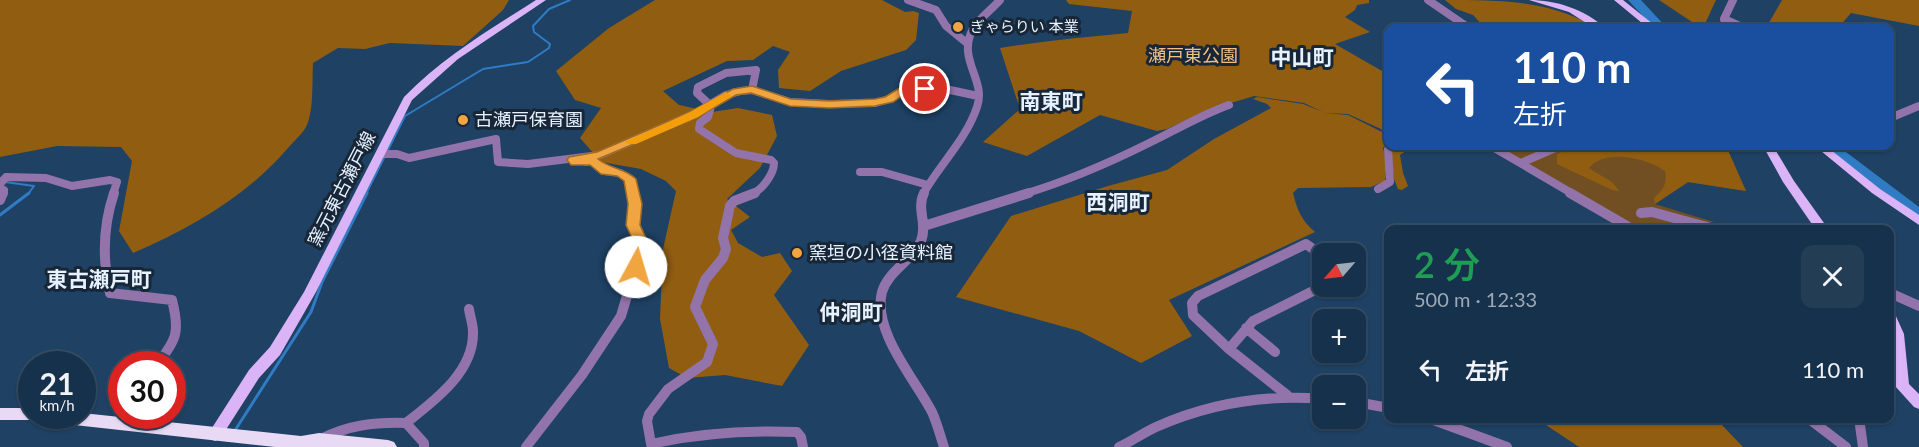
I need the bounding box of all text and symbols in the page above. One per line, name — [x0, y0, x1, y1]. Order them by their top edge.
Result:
place label: ぎゃらりい 本業 — [970, 17, 1079, 35]
marker: ぎゃらりい 本業 — [951, 20, 965, 34]
text: 110 m — [1513, 42, 1631, 92]
park label: 瀬戸東公園 — [1148, 44, 1238, 66]
district label: 中山町 — [1271, 44, 1334, 69]
icon: left — [1414, 48, 1492, 126]
pin — [899, 63, 950, 114]
icon: arrive — [908, 72, 941, 105]
district label: 南東町 — [1020, 88, 1083, 113]
text: 左折 — [1513, 97, 1567, 130]
place label: 古瀬戸保育園 — [475, 108, 583, 130]
marker: 古瀬戸保育園 — [456, 113, 470, 127]
street label: 窯元東古瀬戸線 — [303, 127, 380, 250]
district label: 西洞町 — [1087, 189, 1150, 214]
position arrow — [604, 235, 668, 299]
place label: 窯垣の小径資料館 — [809, 241, 953, 263]
text: 2 分 — [1414, 242, 1480, 286]
north arrow — [1312, 243, 1366, 297]
map controls — [1312, 243, 1366, 429]
button: close — [1801, 245, 1864, 308]
marker: 窯垣の小径資料館 — [790, 246, 804, 260]
district label: 東古瀬戸町 — [47, 266, 152, 291]
text: 500 m · 12:33 — [1414, 287, 1537, 311]
district label: 仲洞町 — [820, 299, 883, 324]
button: + — [1312, 309, 1366, 363]
speed limit sign: 30 — [108, 351, 186, 429]
icon: left — [1414, 353, 1447, 386]
text: 110 m — [1802, 356, 1864, 383]
text: 左折 — [1465, 357, 1509, 384]
text: 21 — [40, 365, 74, 401]
button: − — [1312, 375, 1366, 429]
text: km/h — [39, 396, 75, 414]

